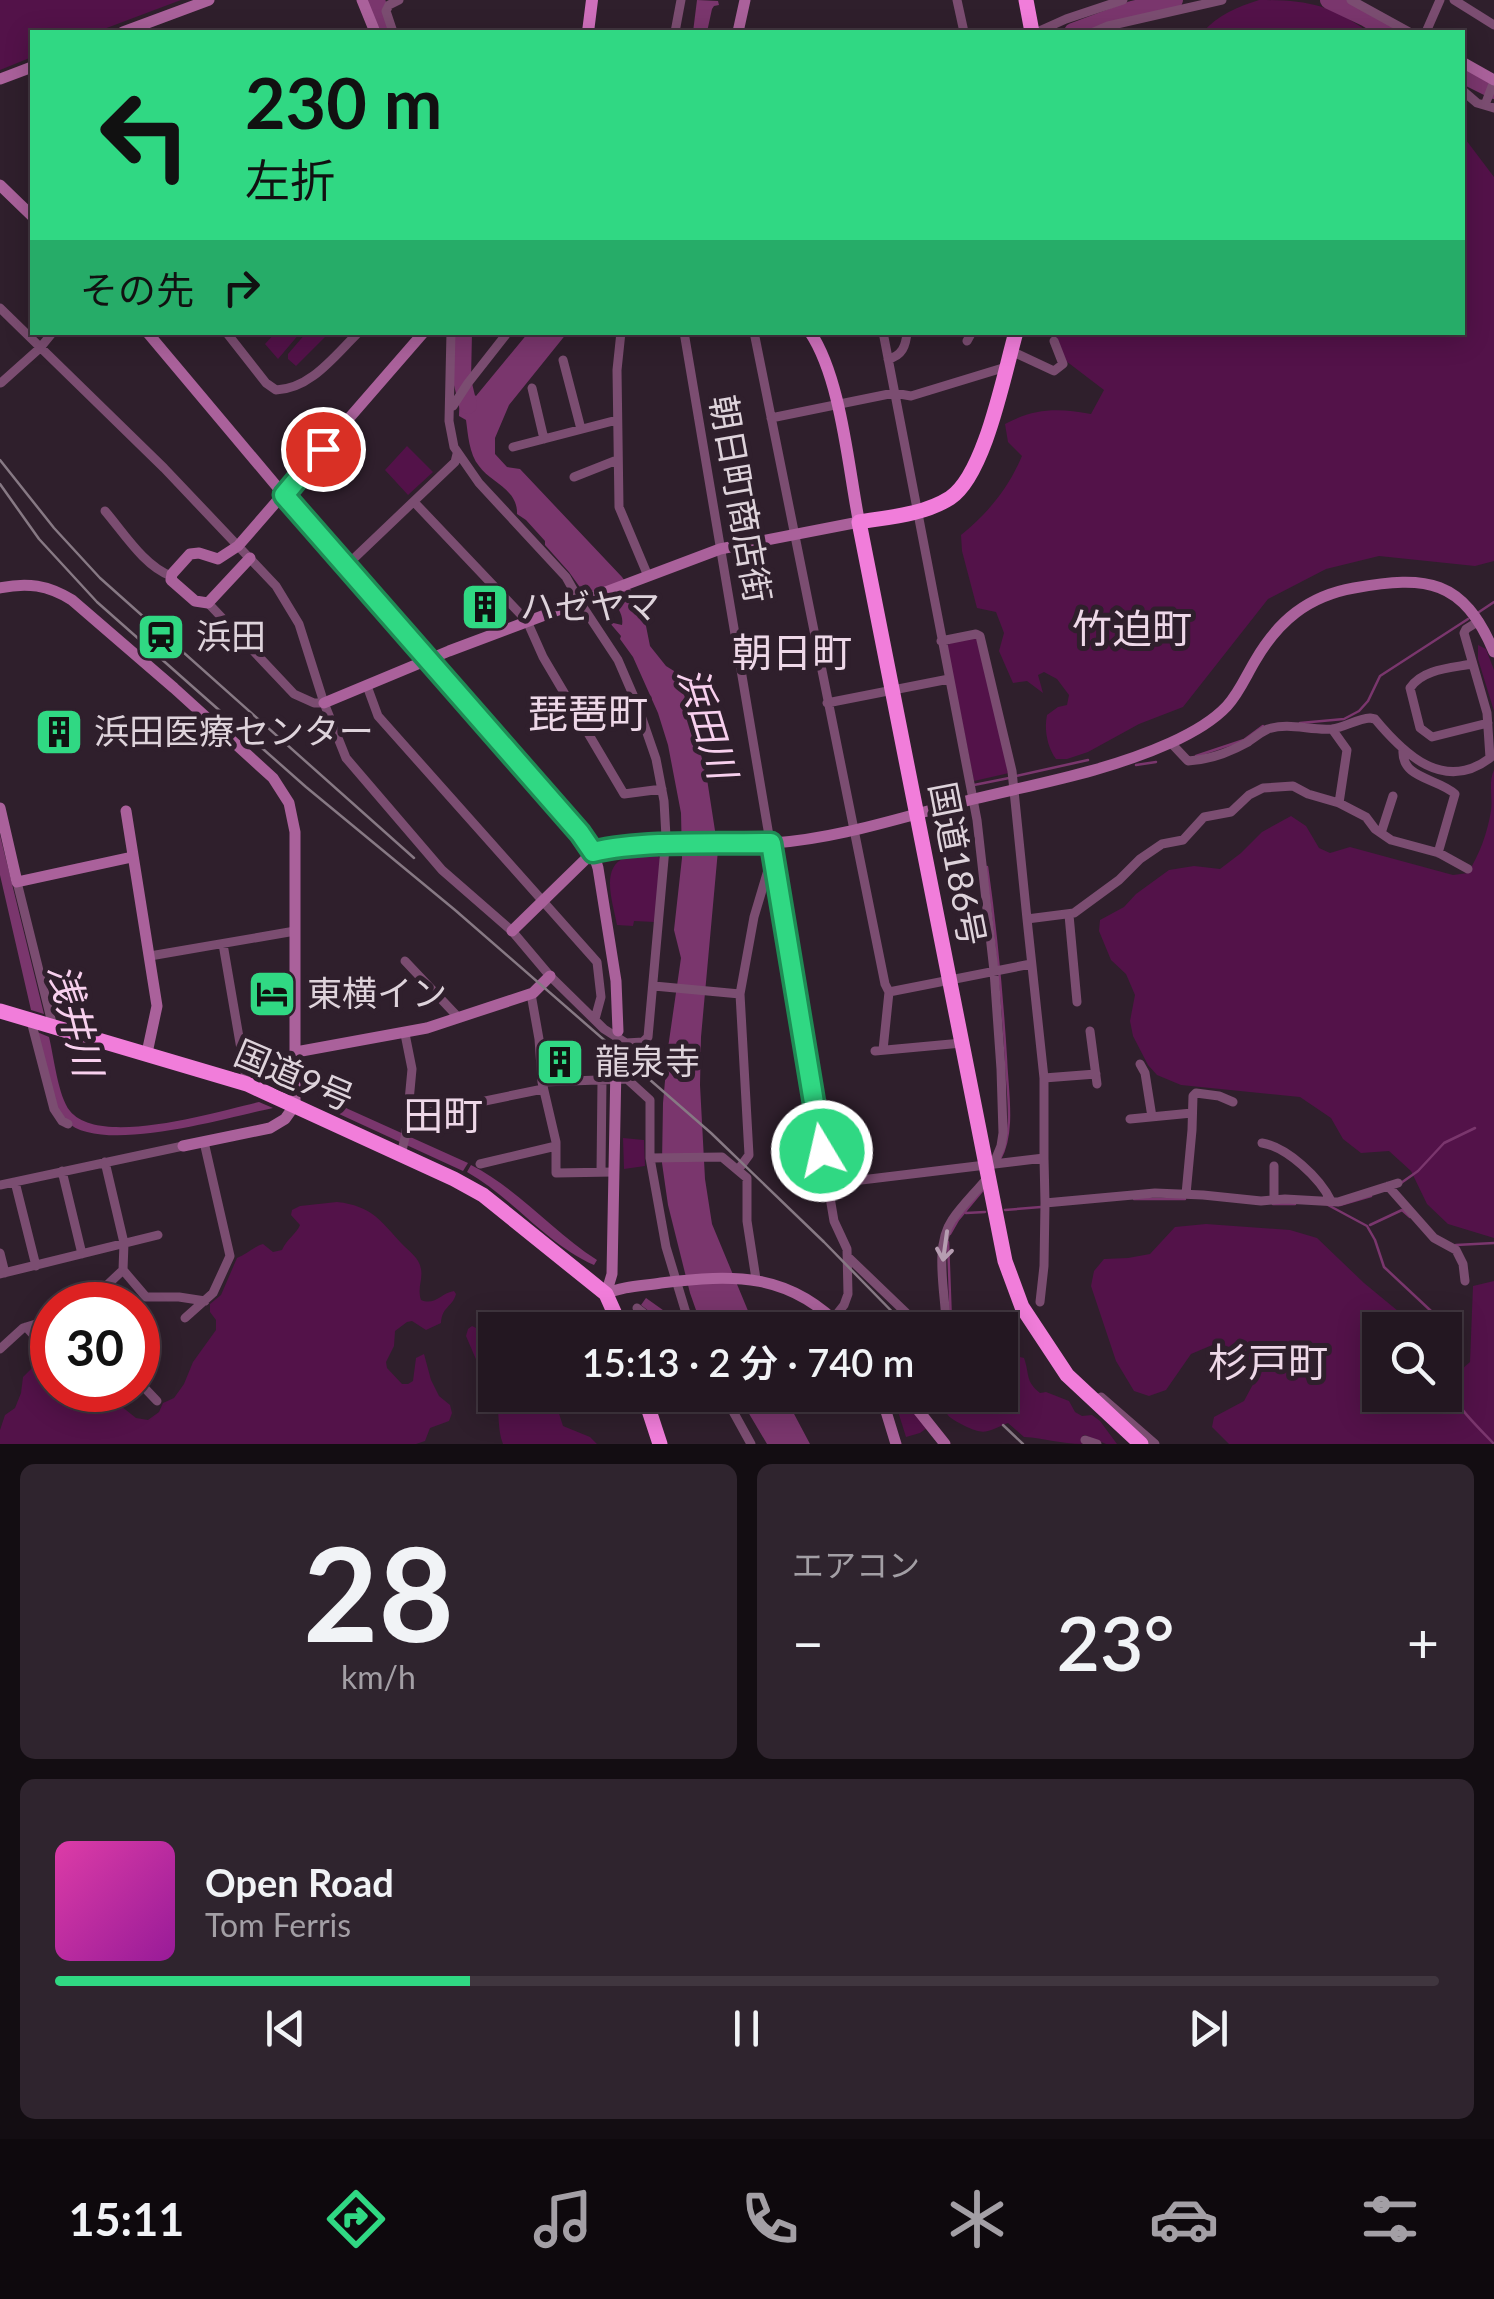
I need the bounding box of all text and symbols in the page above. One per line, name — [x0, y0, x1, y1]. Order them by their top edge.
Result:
text: 230 m — [245, 60, 442, 144]
icon: left — [80, 70, 210, 200]
text: 左折 — [245, 153, 335, 207]
icon: right — [214, 260, 269, 315]
text: その先 — [80, 266, 194, 312]
street label: 朝日町商店街 — [703, 392, 781, 606]
pin — [281, 407, 366, 492]
icon: arrive — [296, 422, 351, 477]
building icon: ハゼヤマ — [459, 581, 511, 633]
place label: ハゼヤマ — [520, 584, 660, 626]
district label: 竹迫町 — [1072, 604, 1192, 652]
station icon: 浜田 — [135, 611, 187, 663]
place label: 浜田 — [196, 614, 266, 656]
district label: 朝日町 — [732, 628, 852, 676]
water label: 浜田川 — [670, 661, 749, 787]
district label: 琵琶町 — [528, 689, 648, 737]
building icon: 浜田医療センター — [33, 706, 85, 758]
place label: 浜田医療センター — [94, 709, 374, 751]
street label: 国道186号 — [923, 778, 995, 949]
water label: 浅井川 — [41, 959, 114, 1084]
hotel icon: 東横イン — [246, 968, 298, 1020]
place label: 東横イン — [307, 971, 447, 1013]
street label: 国道9号 — [229, 1030, 361, 1118]
building icon: 龍泉寺 — [534, 1036, 586, 1088]
place label: 龍泉寺 — [595, 1039, 700, 1081]
district label: 田町 — [403, 1091, 483, 1139]
position arrow — [770, 1099, 874, 1203]
one-way arrow — [935, 1229, 954, 1262]
speed limit sign: 30 — [30, 1282, 160, 1412]
map controls — [1362, 1312, 1462, 1412]
button: search — [1362, 1312, 1462, 1412]
district label: 杉戸町 — [1208, 1338, 1328, 1386]
text: 15:13 · 2 分 · 740 m — [582, 1339, 914, 1385]
text: 28 — [303, 1514, 454, 1670]
text: エアコン — [792, 1545, 920, 1584]
text: 23° — [1056, 1597, 1175, 1687]
text: − — [792, 1609, 824, 1675]
text: + — [1407, 1609, 1439, 1675]
text: km/h — [341, 1657, 416, 1696]
text: Open Road — [205, 1859, 394, 1905]
text: Tom Ferris — [205, 1905, 351, 1944]
icon: previous — [258, 2001, 313, 2056]
icon: pause — [719, 2001, 774, 2056]
icon: next — [1181, 2001, 1236, 2056]
icon: directions — [321, 2184, 391, 2254]
icon: music — [528, 2184, 598, 2254]
icon: phone — [735, 2184, 805, 2254]
icon: climate — [942, 2184, 1012, 2254]
icon: car — [1149, 2184, 1219, 2254]
icon: filters — [1355, 2184, 1425, 2254]
text: 15:11 — [68, 2192, 184, 2246]

